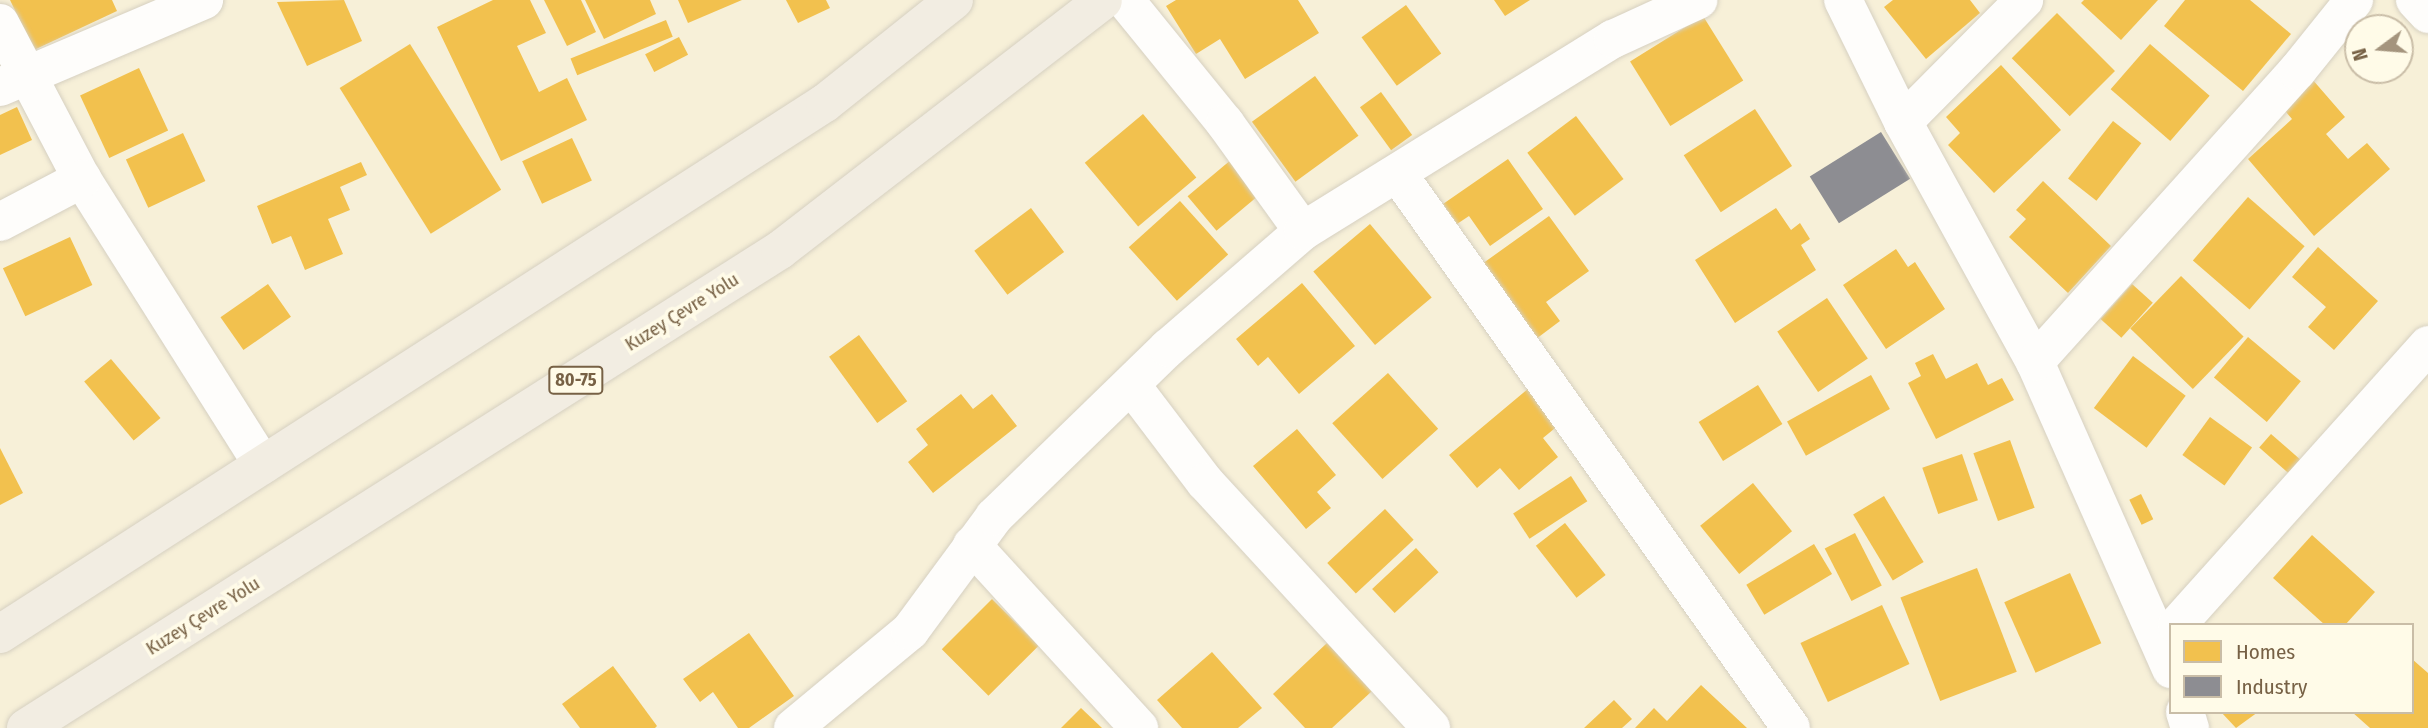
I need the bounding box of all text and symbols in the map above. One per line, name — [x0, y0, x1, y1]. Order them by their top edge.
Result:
north arrow — [2344, 14, 2414, 84]
text: N — [2348, 46, 2373, 63]
street label: Kuzey Çevre Yolu — [621, 268, 743, 356]
road number: 80-75 — [548, 366, 604, 394]
street label: Kuzey Çevre Yolu — [142, 572, 264, 660]
legend — [2169, 623, 2414, 714]
text: Homes — [2236, 639, 2295, 665]
text: Industry — [2236, 674, 2307, 700]

